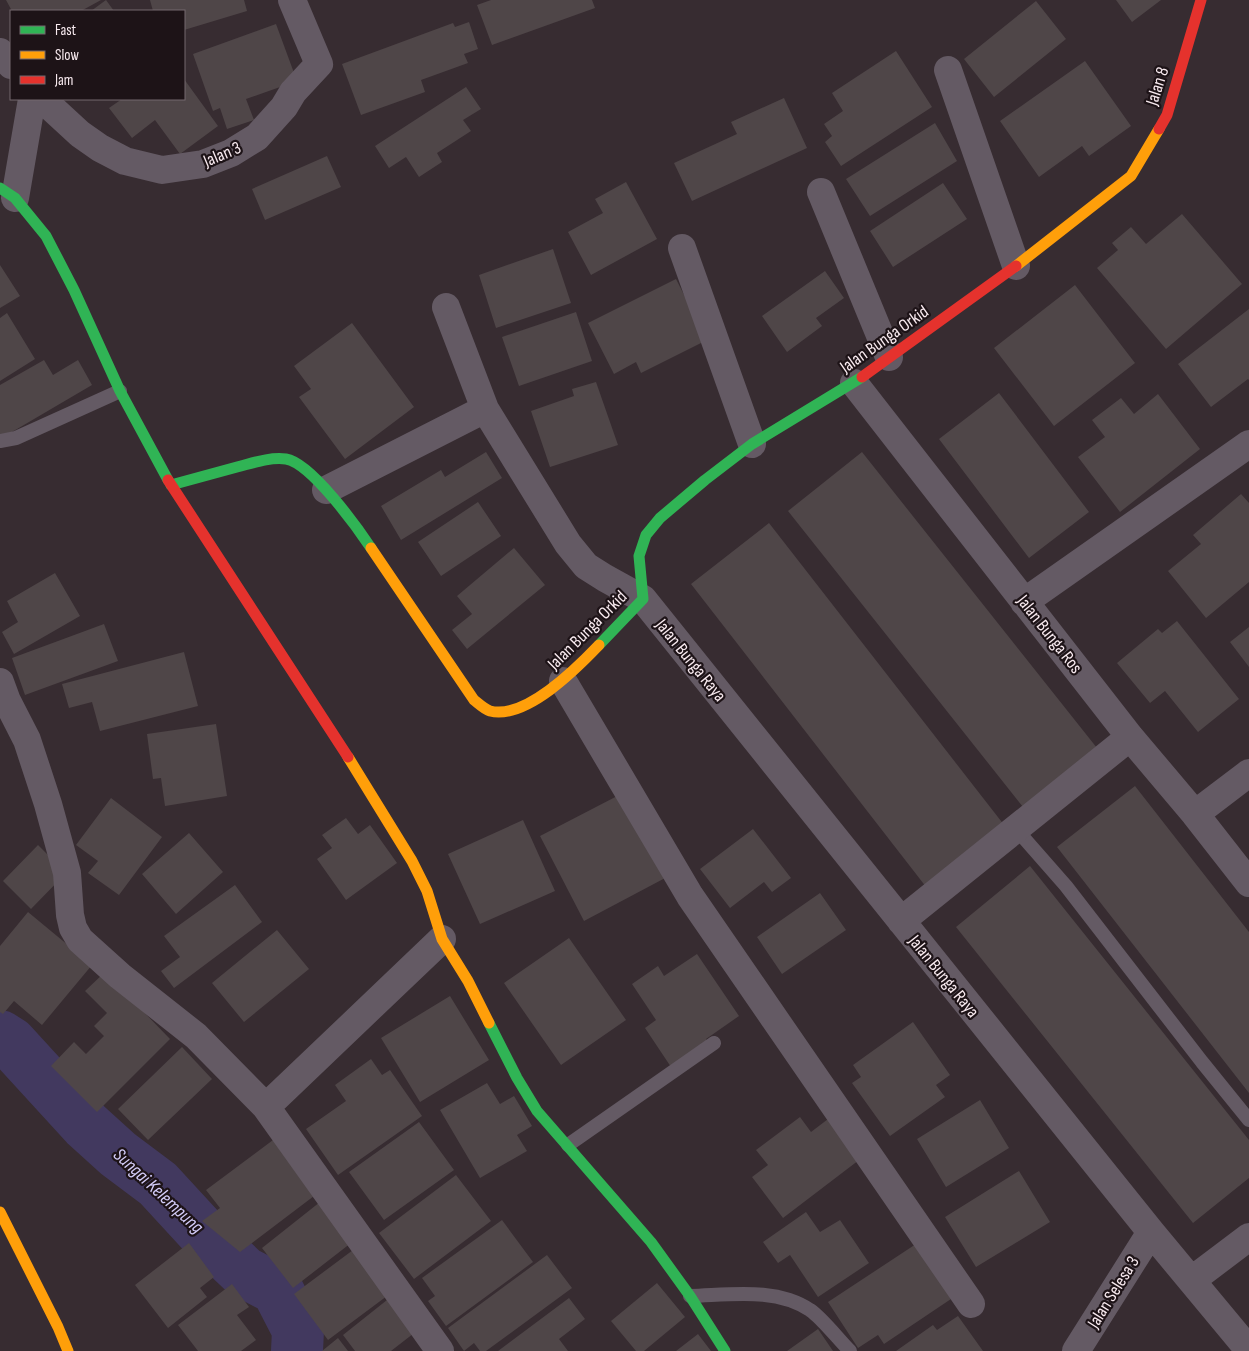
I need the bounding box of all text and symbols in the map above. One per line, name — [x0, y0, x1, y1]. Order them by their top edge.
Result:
legend — [10, 10, 185, 100]
text: Fast — [55, 21, 77, 40]
text: Slow — [55, 46, 79, 65]
street label: Jalan 8 — [1141, 64, 1174, 109]
text: Jam — [54, 71, 73, 90]
street label: Jalan 3 — [199, 137, 244, 172]
street label: Jalan Bunga Orkid — [835, 301, 933, 378]
street label: Jalan Bunga Orkid — [543, 586, 631, 675]
street label: Jalan Bunga Ros — [1012, 590, 1087, 678]
street label: Jalan Bunga Raya — [650, 614, 730, 706]
street label: Jalan Bunga Raya — [903, 930, 983, 1022]
water label: Sungai Kelempung — [108, 1143, 208, 1239]
street label: Jalan Selesa 3 — [1083, 1252, 1144, 1333]

